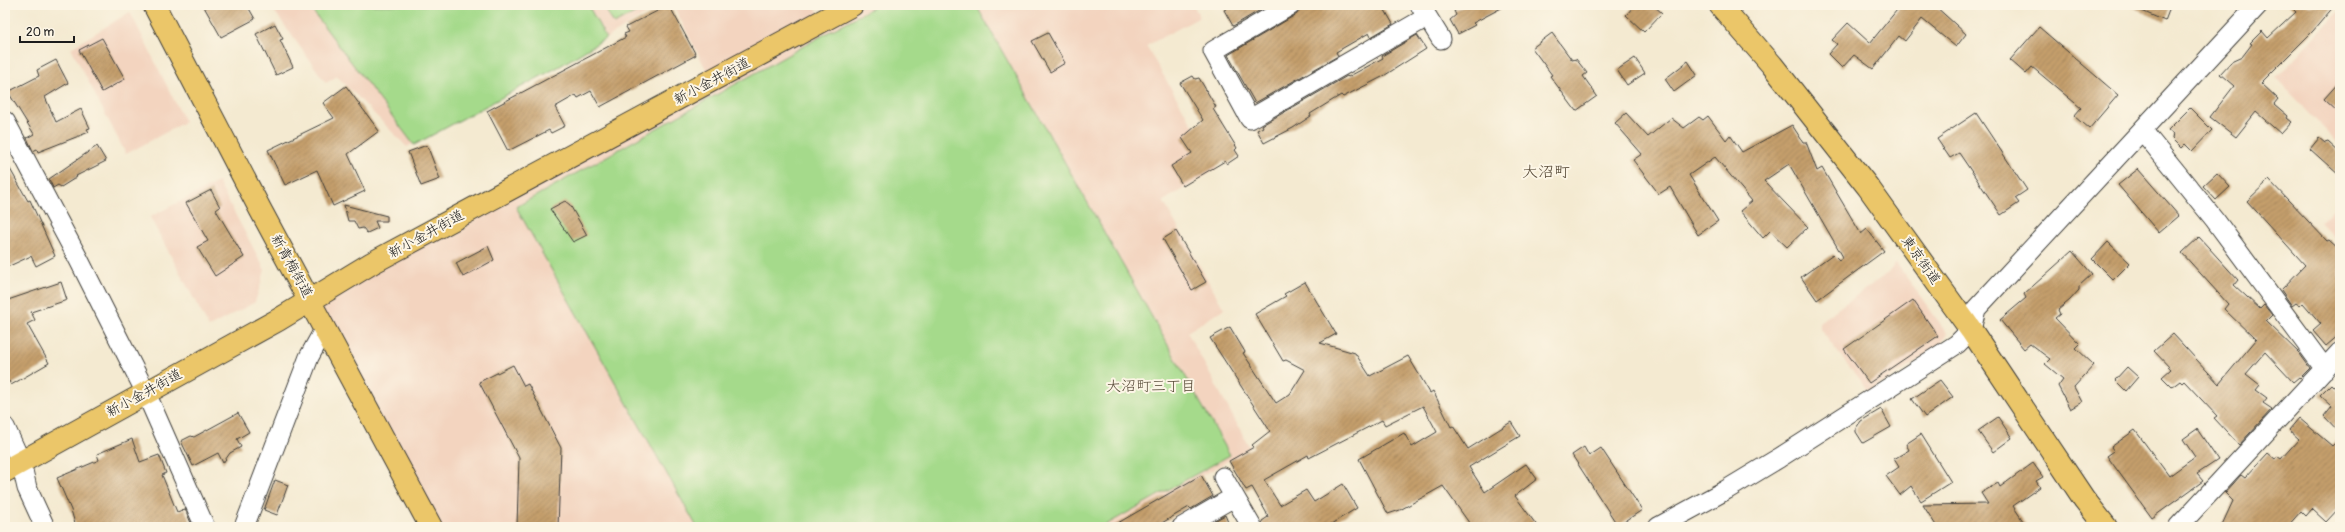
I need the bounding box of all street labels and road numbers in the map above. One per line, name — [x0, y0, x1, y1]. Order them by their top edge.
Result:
street label: 新小金井街道 — [671, 54, 753, 108]
street label: 新小金井街道 — [385, 206, 467, 262]
street label: 新青梅街道 — [268, 231, 316, 301]
street label: 東京街道 — [1898, 232, 1944, 288]
street label: 新小金井街道 — [103, 365, 185, 421]

